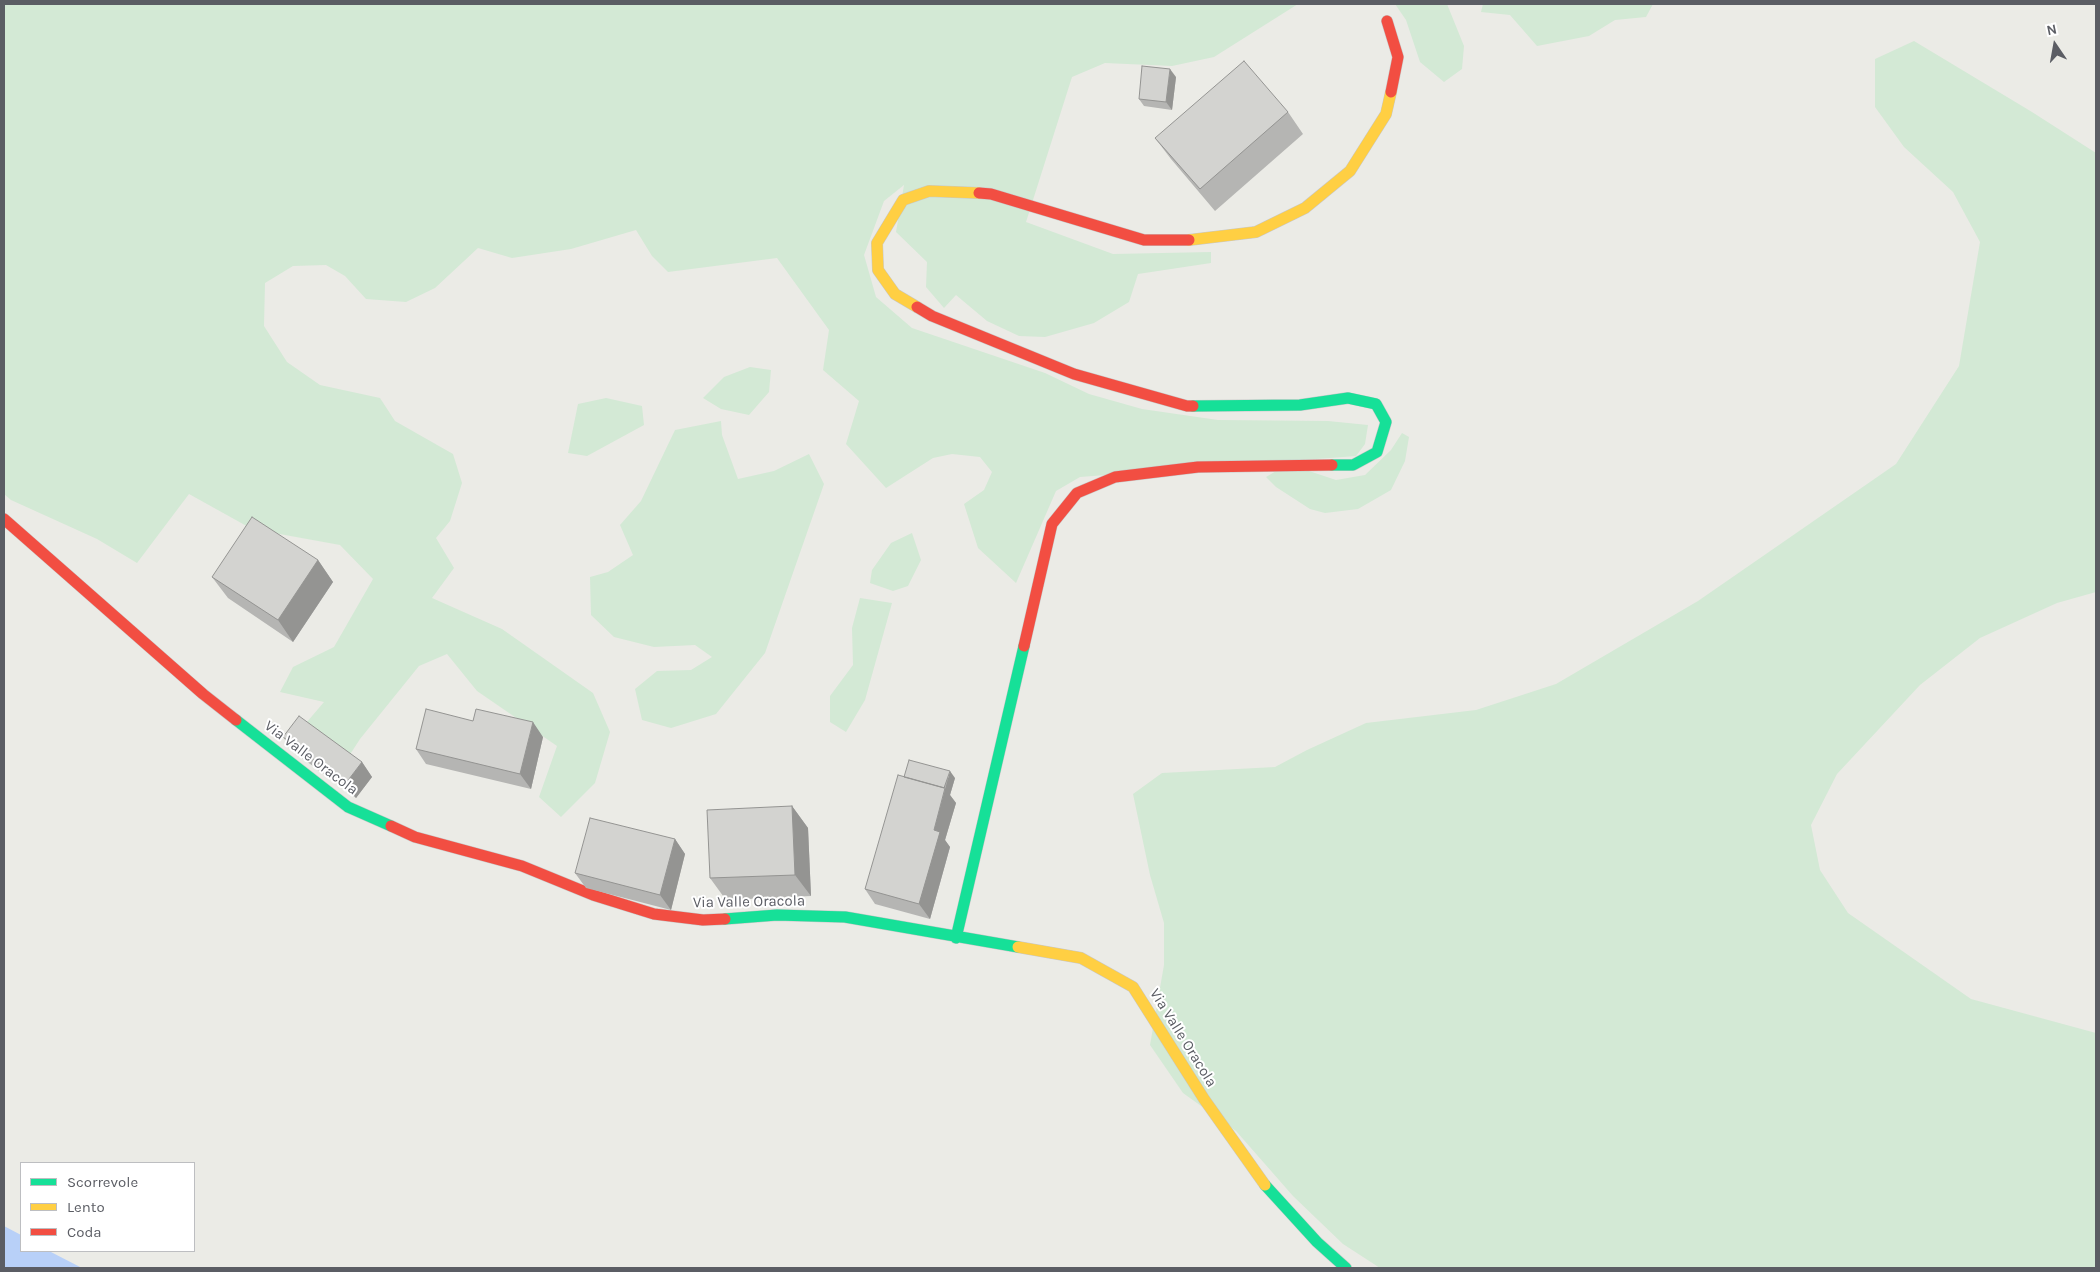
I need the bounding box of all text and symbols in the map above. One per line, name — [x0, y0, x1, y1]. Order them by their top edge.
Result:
north arrow — [2030, 20, 2080, 70]
text: N — [2045, 20, 2058, 39]
street label: Via Valle Oracola — [261, 717, 361, 799]
street label: Via Valle Oracola — [693, 892, 805, 912]
street label: Via Valle Oracola — [1146, 986, 1220, 1090]
legend — [20, 1162, 195, 1252]
text: Scorrevole — [67, 1173, 138, 1191]
text: Lento — [67, 1198, 105, 1216]
text: Coda — [67, 1223, 102, 1241]

